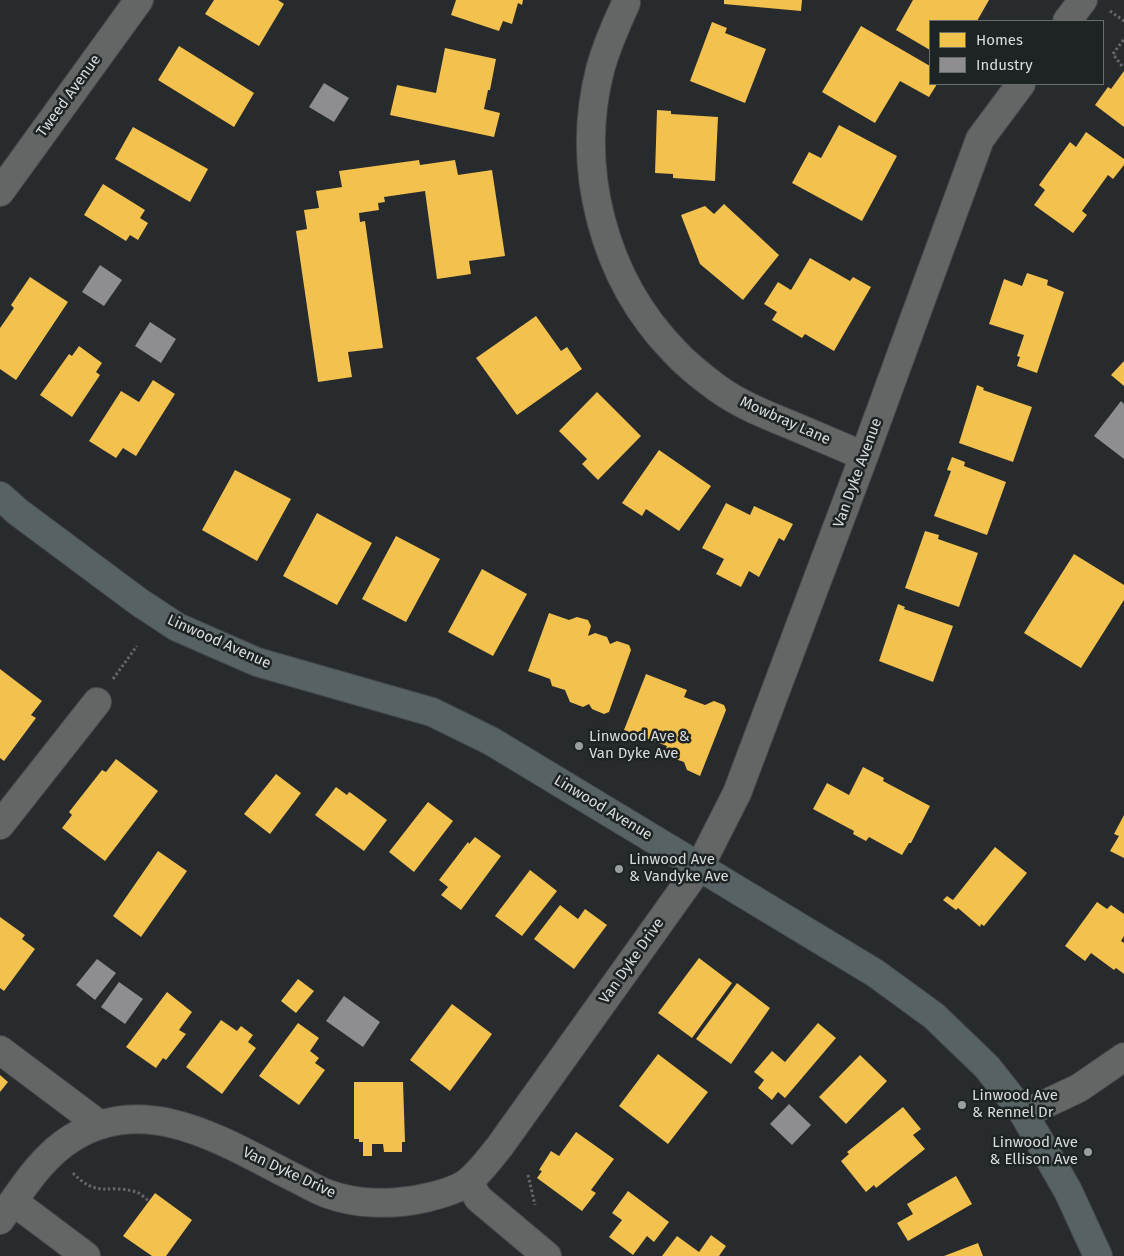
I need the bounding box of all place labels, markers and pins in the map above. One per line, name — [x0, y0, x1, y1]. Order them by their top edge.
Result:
place label: Linwood Ave & Van Dyke Ave — [589, 728, 690, 763]
marker: Linwood Ave & Van Dyke Ave — [573, 740, 585, 752]
place label: Linwood Ave & Vandyke Ave — [629, 851, 729, 886]
marker: Linwood Ave & Vandyke Ave — [613, 863, 625, 875]
place label: Linwood Ave & Rennel Dr — [972, 1087, 1058, 1122]
marker: Linwood Ave & Rennel Dr — [956, 1099, 968, 1111]
place label: Linwood Ave & Ellison Ave — [990, 1134, 1078, 1169]
marker: Linwood Ave & Ellison Ave — [1082, 1146, 1094, 1158]

